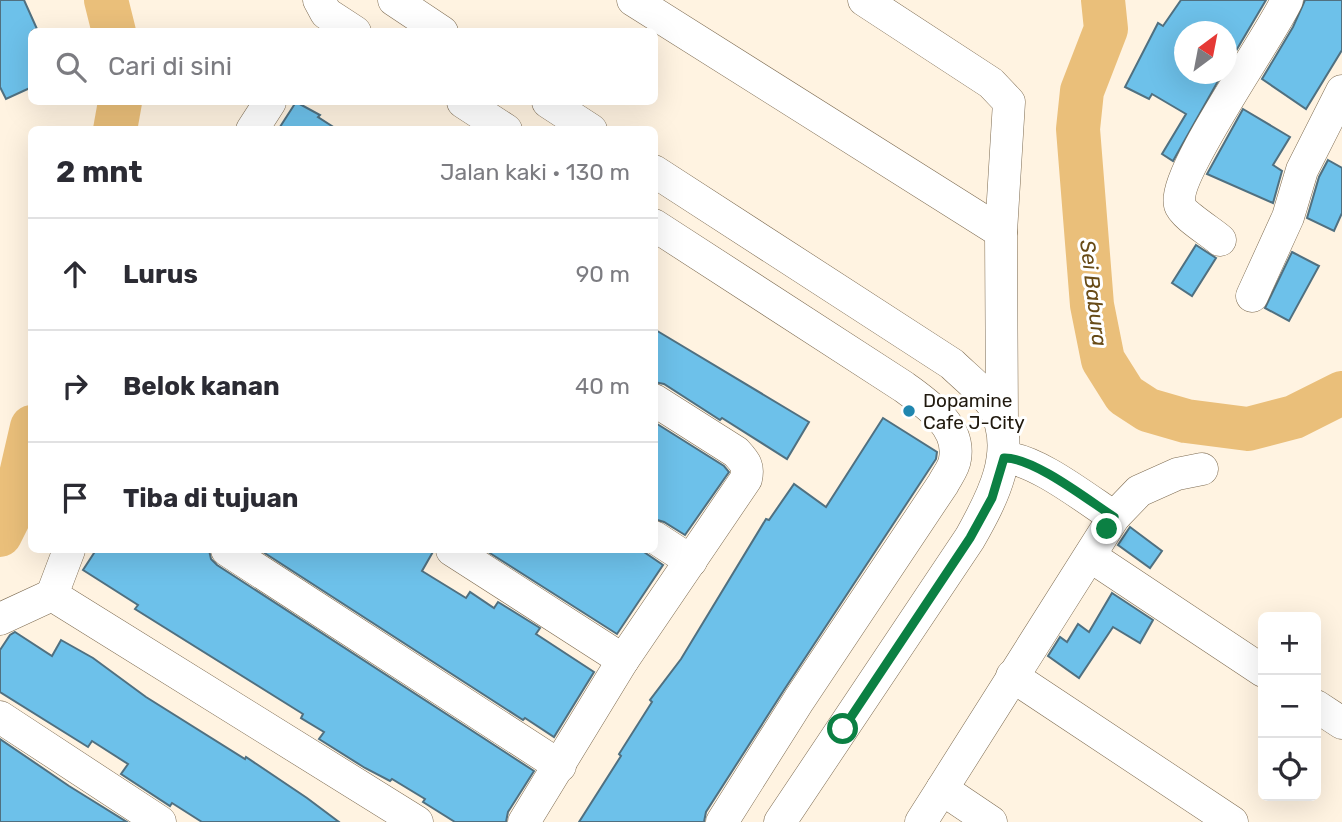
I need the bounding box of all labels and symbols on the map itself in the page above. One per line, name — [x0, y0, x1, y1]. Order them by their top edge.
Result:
north arrow — [1174, 21, 1237, 84]
water label: Sei Babura — [1075, 238, 1113, 348]
place label: Dopamine Cafe J-City — [923, 389, 1025, 434]
marker: Dopamine Cafe J-City — [901, 403, 917, 419]
route end — [1091, 513, 1122, 544]
route start — [827, 713, 858, 744]

